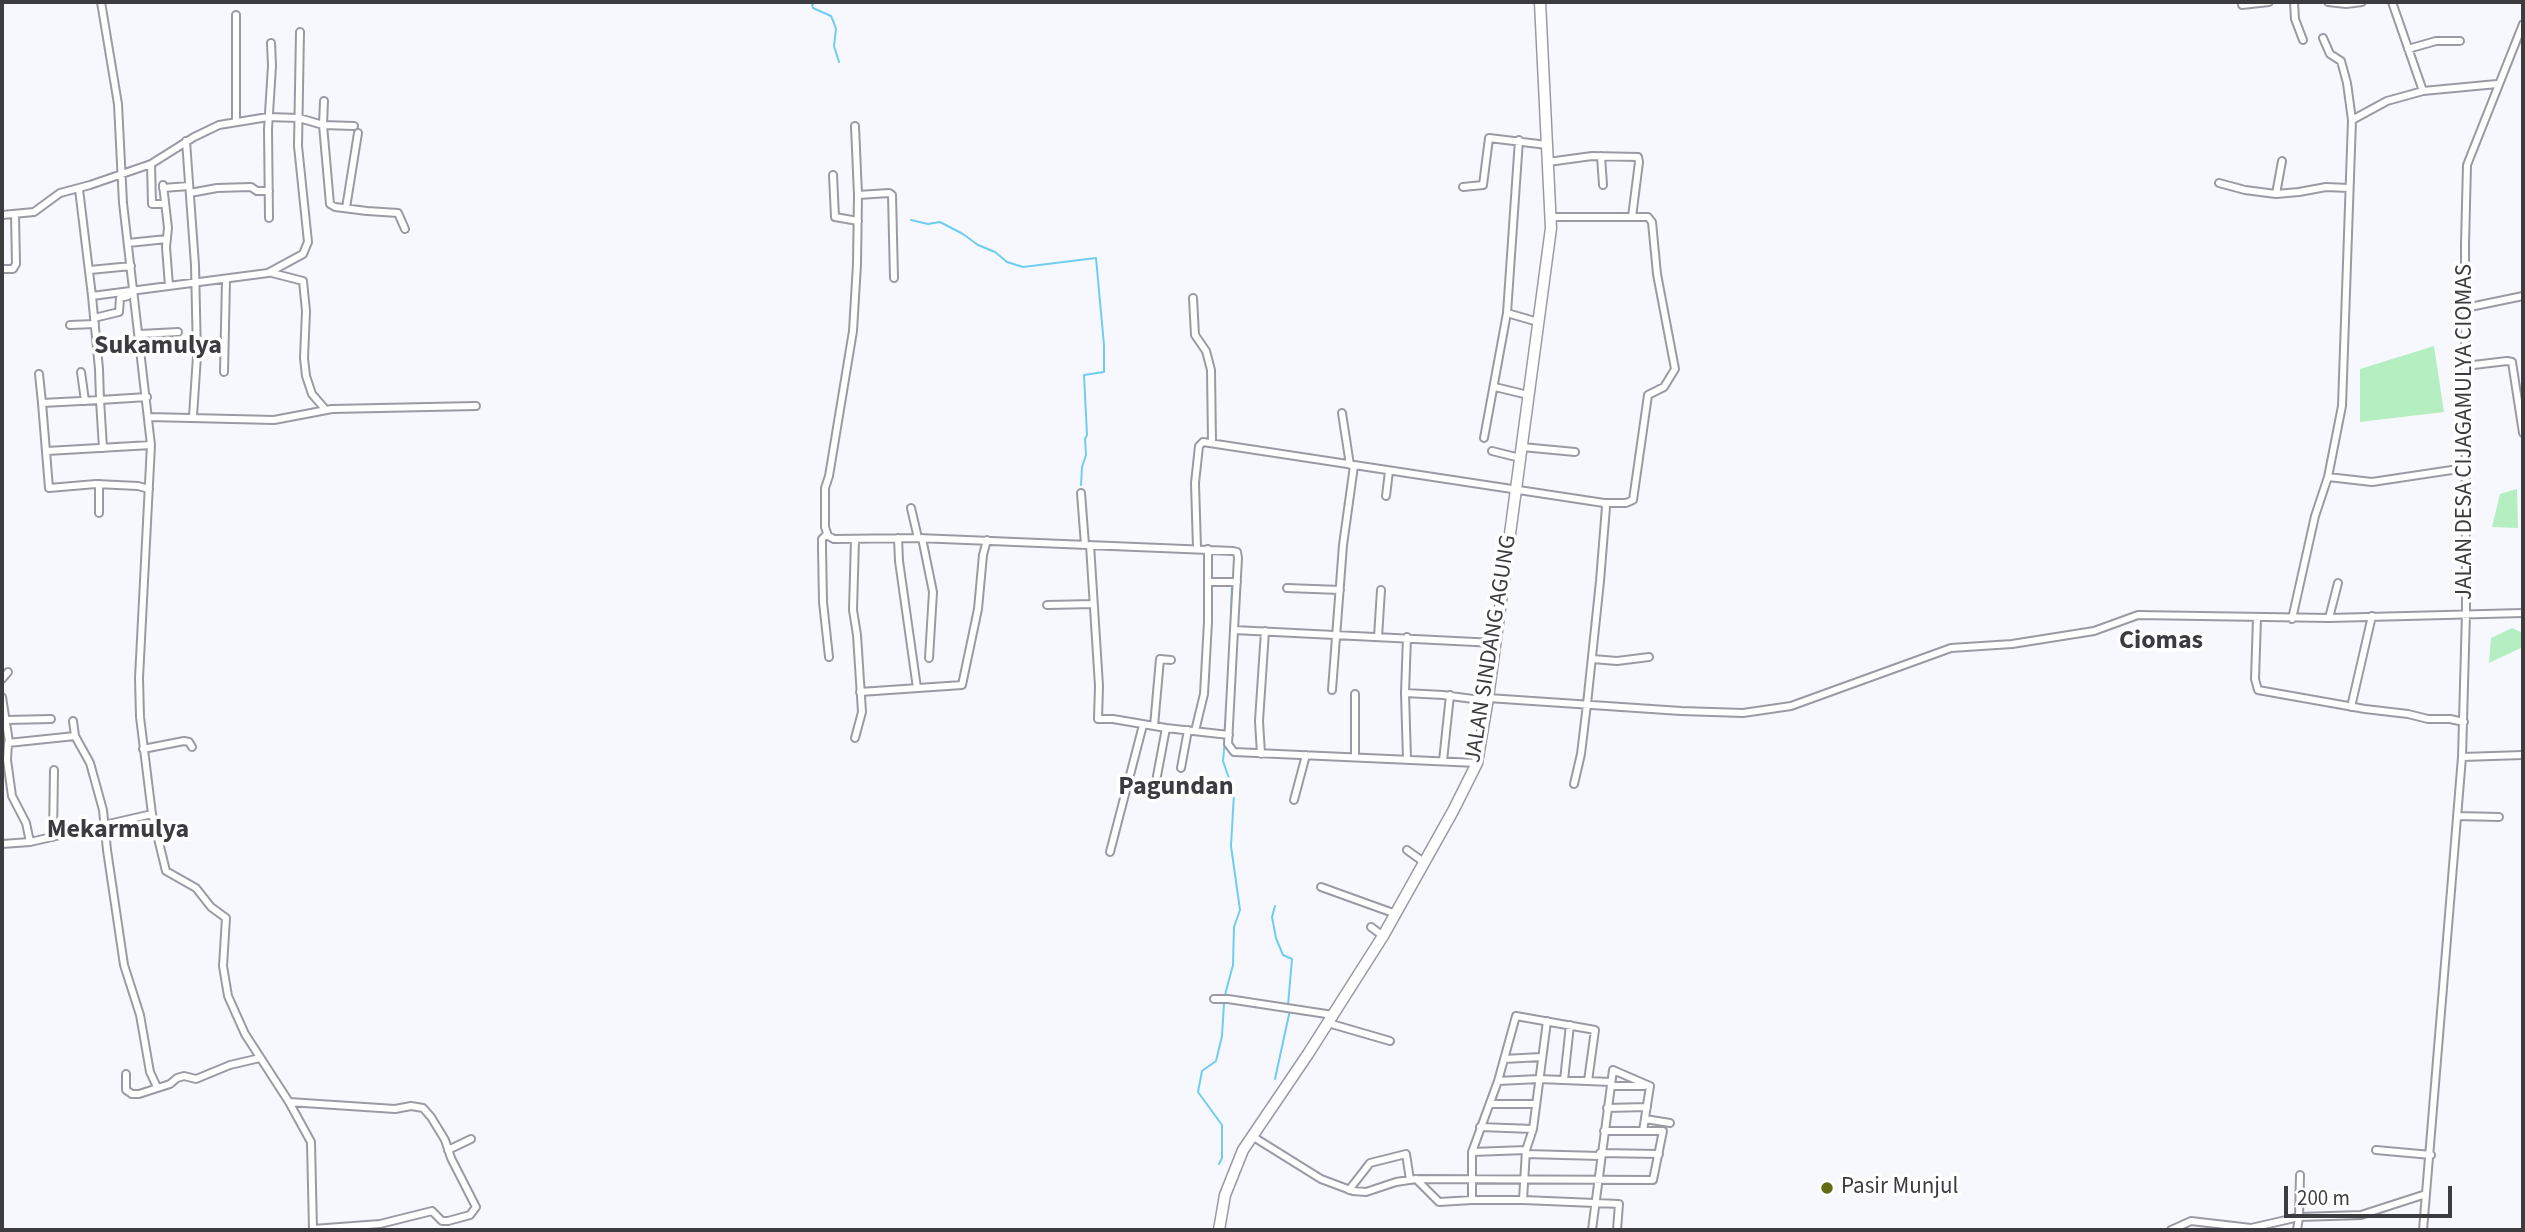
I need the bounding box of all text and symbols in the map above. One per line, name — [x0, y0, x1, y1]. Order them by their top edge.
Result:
street label: JALAN DESA CIJAGAMULYA CIOMAS — [2452, 264, 2480, 600]
district label: Sukamulya — [94, 331, 222, 363]
street label: JALAN SINDANG AGUNG — [1460, 533, 1524, 765]
district label: Ciomas — [2119, 626, 2203, 658]
district label: Pagundan — [1118, 772, 1234, 804]
district label: Mekarmulya — [47, 815, 189, 847]
scale bar — [2287, 1172, 2455, 1216]
place label: Pasir Munjul — [1841, 1174, 1958, 1202]
marker: Pasir Munjul — [1819, 1180, 1835, 1196]
text: 200 m — [2297, 1183, 2350, 1213]

